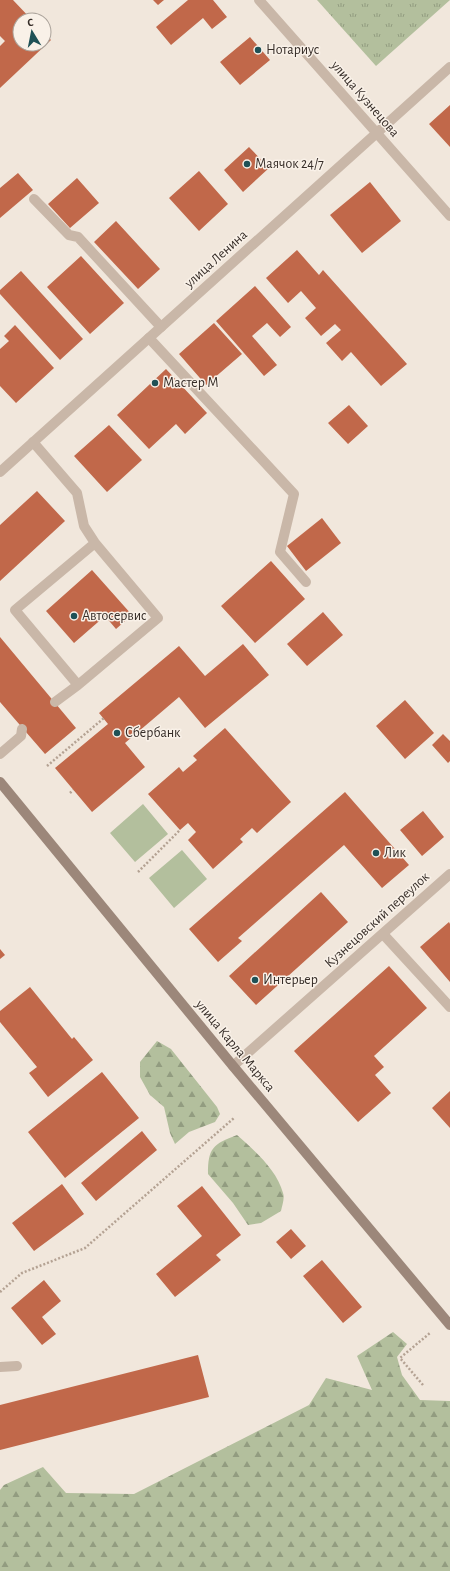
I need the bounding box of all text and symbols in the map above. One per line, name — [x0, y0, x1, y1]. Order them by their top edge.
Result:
north arrow — [12, 12, 52, 52]
text: С — [26, 17, 34, 29]
place label: Нотариус — [266, 43, 320, 57]
marker: Нотариус — [253, 45, 263, 55]
street label: улица Кузнецова — [328, 57, 402, 140]
place label: Маячок 24/7 — [255, 157, 324, 171]
marker: Маячок 24/7 — [242, 159, 252, 169]
street label: улица Ленина — [181, 227, 250, 291]
place label: Мастер М — [163, 376, 219, 390]
marker: Мастер М — [150, 378, 160, 388]
place label: Автосервис — [82, 609, 147, 623]
marker: Автосервис — [69, 611, 79, 621]
place label: Сбербанк — [125, 726, 181, 740]
marker: Сбербанк — [112, 728, 122, 738]
place label: Лик — [384, 846, 406, 860]
marker: Лик — [371, 848, 381, 858]
street label: Кузнецовский переулок — [322, 869, 432, 970]
place label: Интерьер — [263, 973, 318, 987]
marker: Интерьер — [250, 975, 260, 985]
street label: улица Карла Маркса — [192, 997, 278, 1095]

